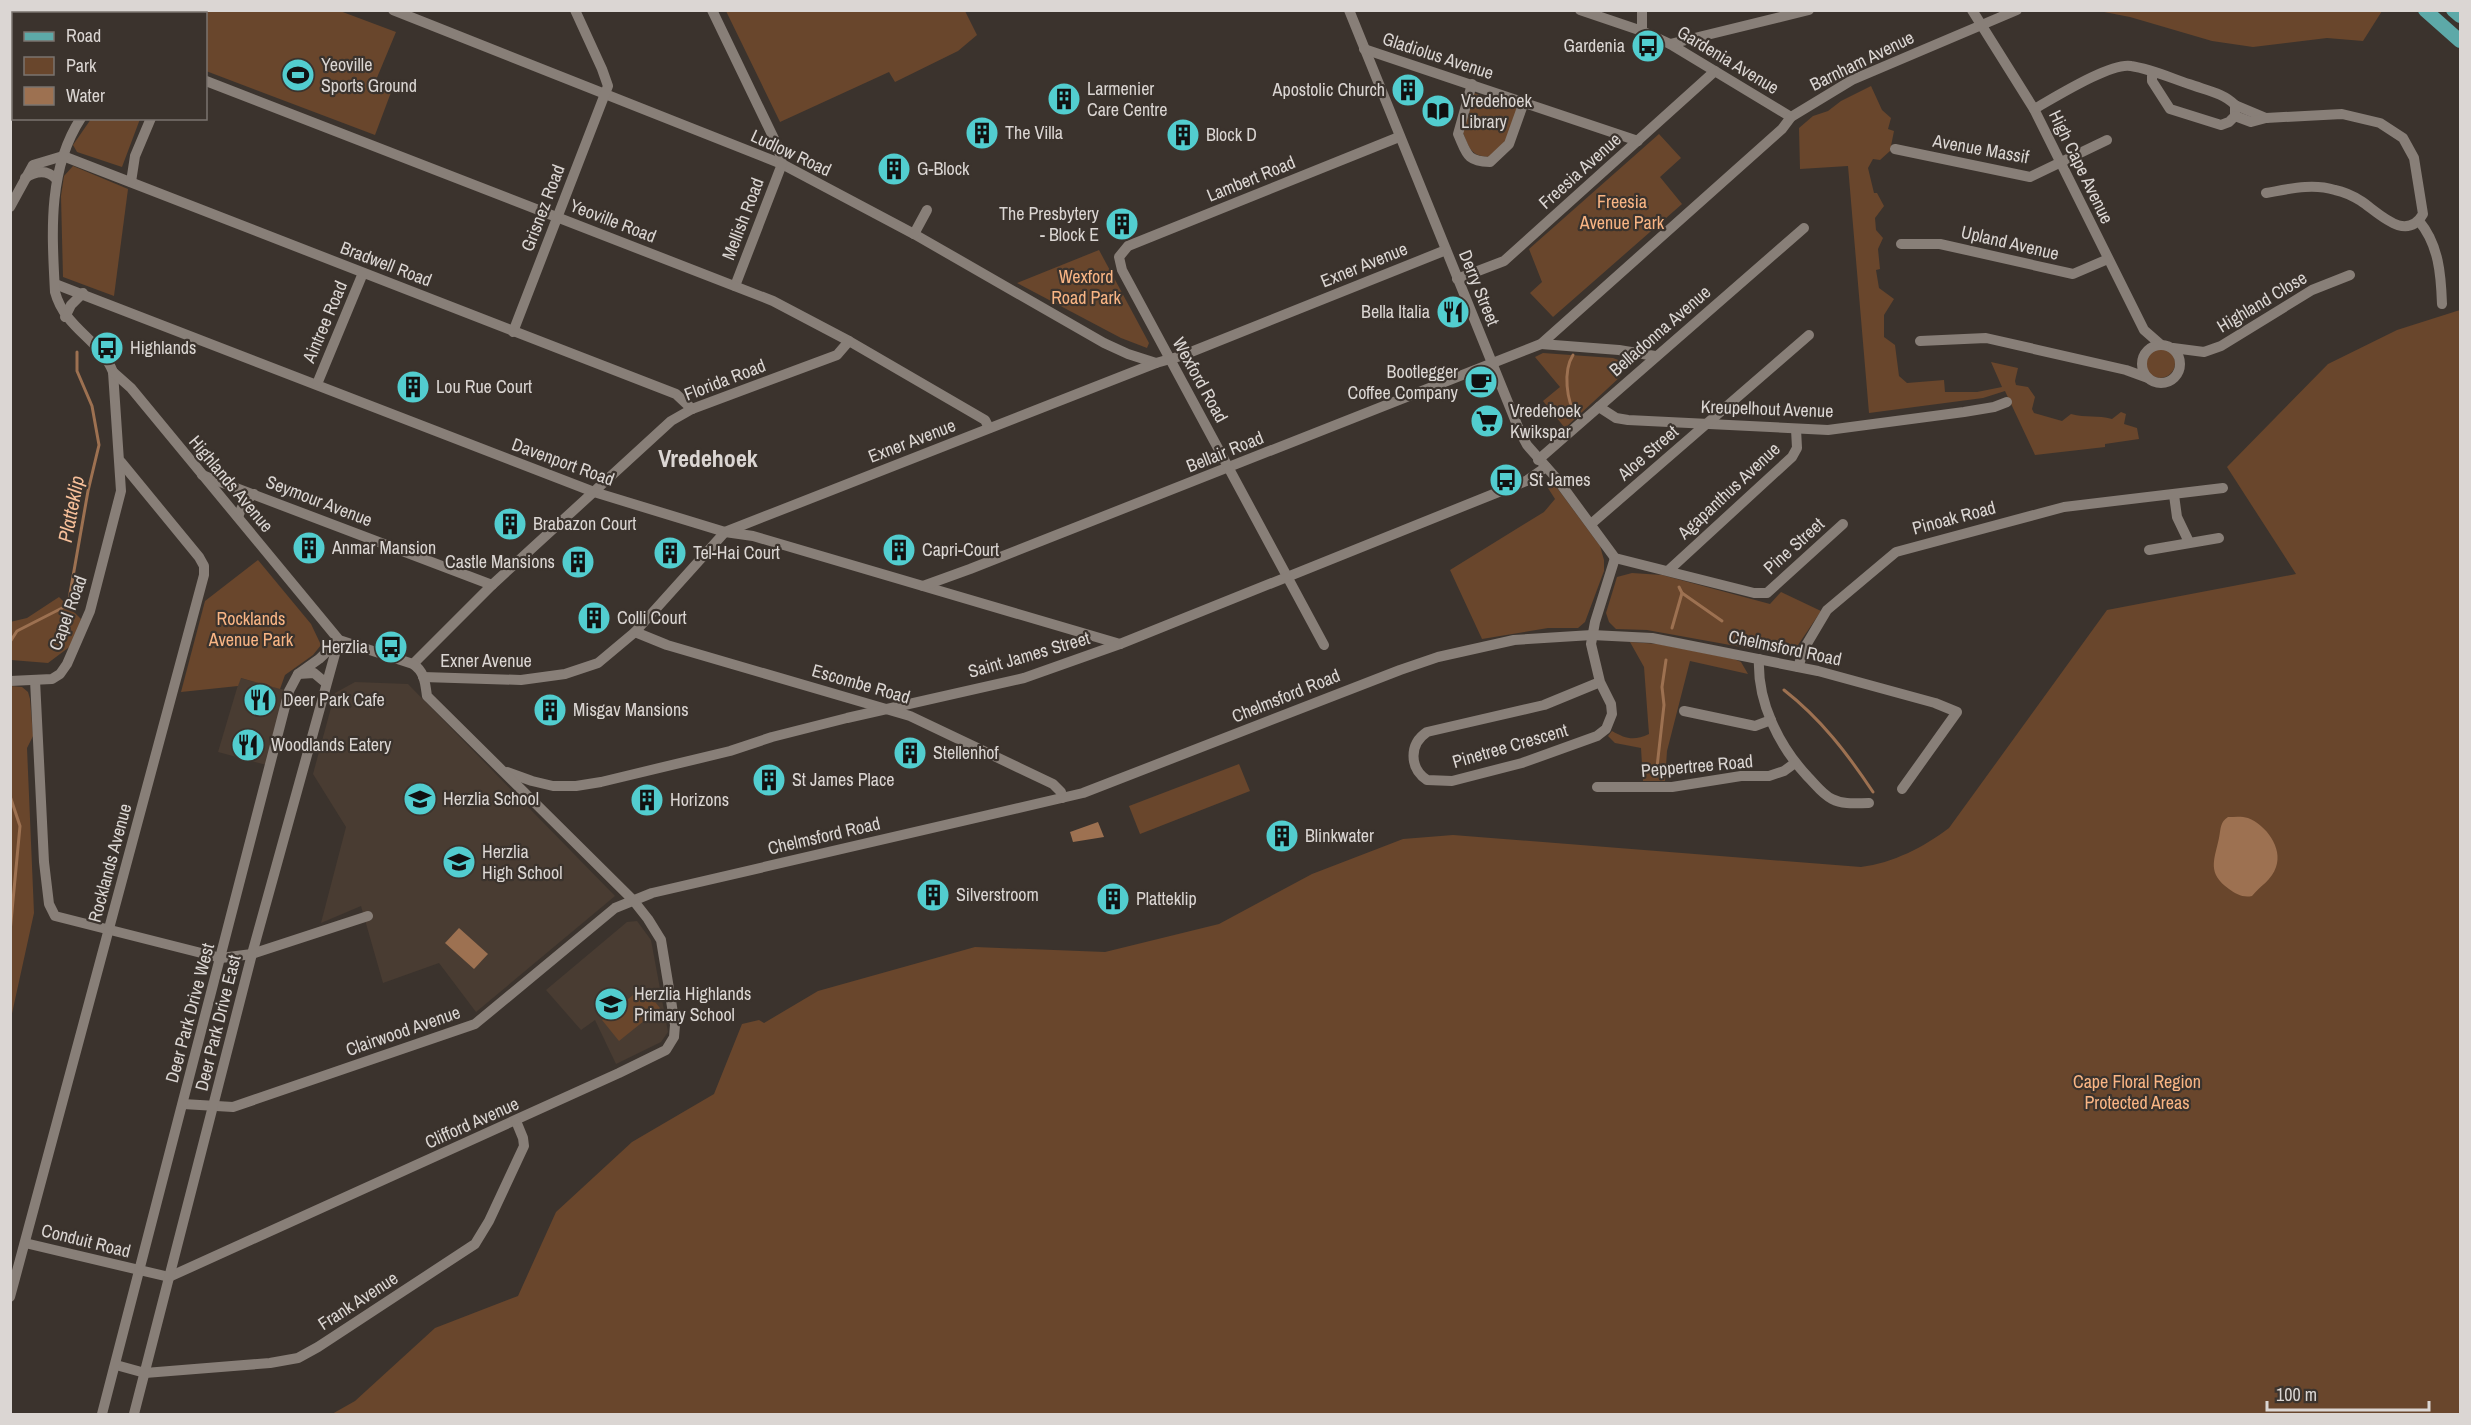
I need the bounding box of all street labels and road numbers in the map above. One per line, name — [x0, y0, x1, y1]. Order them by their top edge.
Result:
street label: Gardenia Avenue — [1673, 19, 1784, 100]
street label: Barnham Avenue — [1806, 25, 1918, 97]
street label: Gladiolus Avenue — [1379, 26, 1497, 85]
street label: High Cape Avenue — [2043, 106, 2120, 228]
street label: Ludlow Road — [747, 123, 836, 182]
street label: Freesia Avenue — [1533, 127, 1626, 214]
street label: Avenue Massif — [1930, 128, 2032, 169]
street label: Lambert Road — [1203, 149, 1299, 208]
street label: Grisnez Road — [515, 161, 571, 255]
street label: Mellish Road — [715, 174, 770, 264]
street label: Yeoville Road — [566, 193, 660, 248]
street label: Upland Avenue — [1959, 219, 2062, 266]
street label: Bradwell Road — [337, 235, 435, 292]
street label: Exner Avenue — [1317, 236, 1411, 293]
street label: Derry Street — [1453, 246, 1506, 329]
street label: Highland Close — [2212, 265, 2311, 338]
street label: Aintree Road — [296, 277, 353, 368]
street label: Belladonna Avenue — [1604, 280, 1716, 382]
street label: Wexford Road — [1167, 333, 1234, 427]
street label: Florida Road — [681, 353, 769, 406]
street label: Kreupelhout Avenue — [1700, 394, 1834, 423]
street label: Exner Avenue — [865, 412, 959, 469]
street label: Aloe Street — [1611, 419, 1683, 487]
street label: Bellair Road — [1182, 425, 1267, 478]
street label: Highlands Avenue — [183, 430, 279, 538]
street label: Davenport Road — [508, 431, 618, 492]
street label: Agapanthus Avenue — [1671, 437, 1785, 545]
street label: Seymour Avenue — [262, 469, 376, 532]
street label: Pinoak Road — [1909, 494, 1998, 541]
street label: Pine Street — [1758, 512, 1829, 580]
street label: Capel Road — [42, 572, 93, 654]
street label: Chelmsford Road — [1726, 623, 1844, 672]
street label: Saint James Street — [965, 625, 1093, 684]
street label: Exner Avenue — [440, 648, 532, 673]
street label: Escombe Road — [809, 658, 913, 709]
street label: Chelmsford Road — [1228, 662, 1344, 729]
street label: Pinetree Crescent — [1449, 717, 1570, 774]
street label: Peppertree Road — [1640, 748, 1754, 783]
street label: Rocklands Avenue — [82, 801, 137, 925]
street label: Chelmsford Road — [765, 810, 883, 861]
street label: Deer Park Drive West — [159, 940, 220, 1085]
street label: Deer Park Drive East — [189, 952, 247, 1094]
street label: Clairwood Avenue — [342, 999, 463, 1062]
street label: Clifford Avenue — [421, 1091, 523, 1154]
street label: Conduit Road — [39, 1217, 133, 1264]
street label: Frank Avenue — [313, 1265, 403, 1336]

